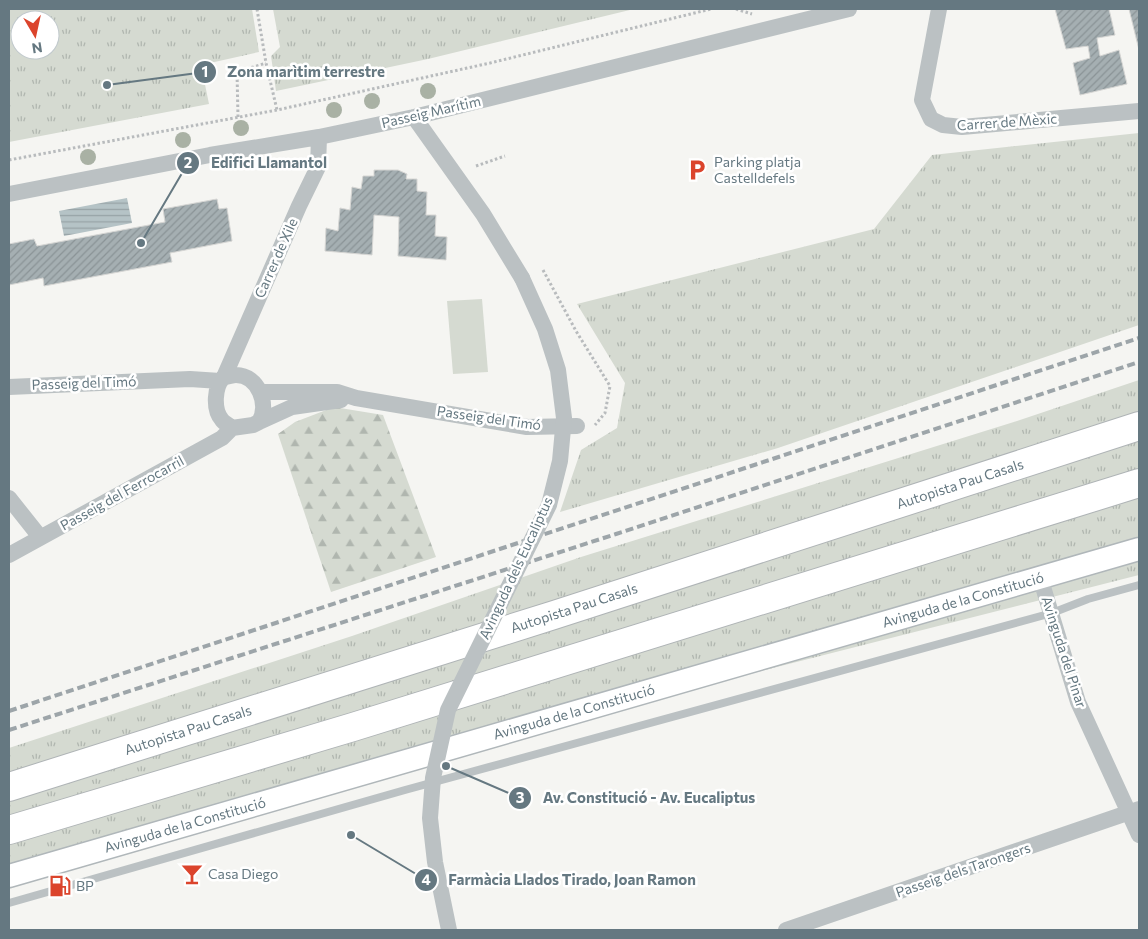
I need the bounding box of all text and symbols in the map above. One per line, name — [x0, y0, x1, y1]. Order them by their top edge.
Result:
north arrow — [10, 10, 60, 60]
text: N — [31, 39, 44, 58]
callout: Zona marìtim terrestre — [192, 57, 395, 87]
text: 1 — [202, 62, 208, 80]
text: Zona marìtim terrestre — [227, 62, 385, 80]
street label: Passeig Marítim — [380, 92, 482, 131]
street label: Carrer de Mèxic — [956, 110, 1058, 133]
callout: Edifici Llamantol — [176, 148, 337, 178]
text: 2 — [184, 153, 192, 171]
text: Edifici Llamantol — [211, 153, 327, 171]
place label: Parking platja Castelldefels — [714, 153, 801, 186]
parking icon: Parking platja Castelldefels — [684, 157, 710, 183]
street label: Carrer de Xile — [250, 215, 301, 300]
street label: Passeig del Timó — [31, 372, 137, 393]
street label: Passeig del Timó — [436, 402, 542, 433]
street label: Passeig del Ferrocarril — [57, 451, 187, 534]
street label: Autopista Pau Casals — [894, 455, 1025, 512]
street label: Avinguda dels Eucaliptus — [475, 494, 556, 642]
street label: Avinguda de la Constitució — [880, 568, 1046, 631]
street label: Autopista Pau Casals — [508, 579, 639, 636]
street label: Avinguda del Pinar — [1038, 594, 1091, 710]
street label: Avinguda de la Constitució — [491, 680, 657, 743]
street label: Autopista Pau Casals — [122, 701, 253, 758]
callout: Av. Constitució - Av. Eucaliptus — [507, 783, 765, 813]
text: 3 — [516, 788, 525, 806]
text: Av. Constitució - Av. Eucaliptus — [543, 788, 755, 806]
street label: Avinguda de la Constitució — [102, 793, 268, 856]
street label: Passeig dels Tarongers — [893, 838, 1033, 901]
bar icon: Casa Diego — [179, 861, 205, 887]
place label: Casa Diego — [208, 865, 278, 882]
callout: Farmàcia Llados Tirado, Joan Ramon — [414, 865, 706, 895]
text: 4 — [421, 870, 431, 888]
text: Farmàcia Llados Tirado, Joan Ramon — [448, 870, 696, 888]
fuel station icon: BP — [47, 873, 73, 899]
place label: BP — [76, 877, 94, 894]

